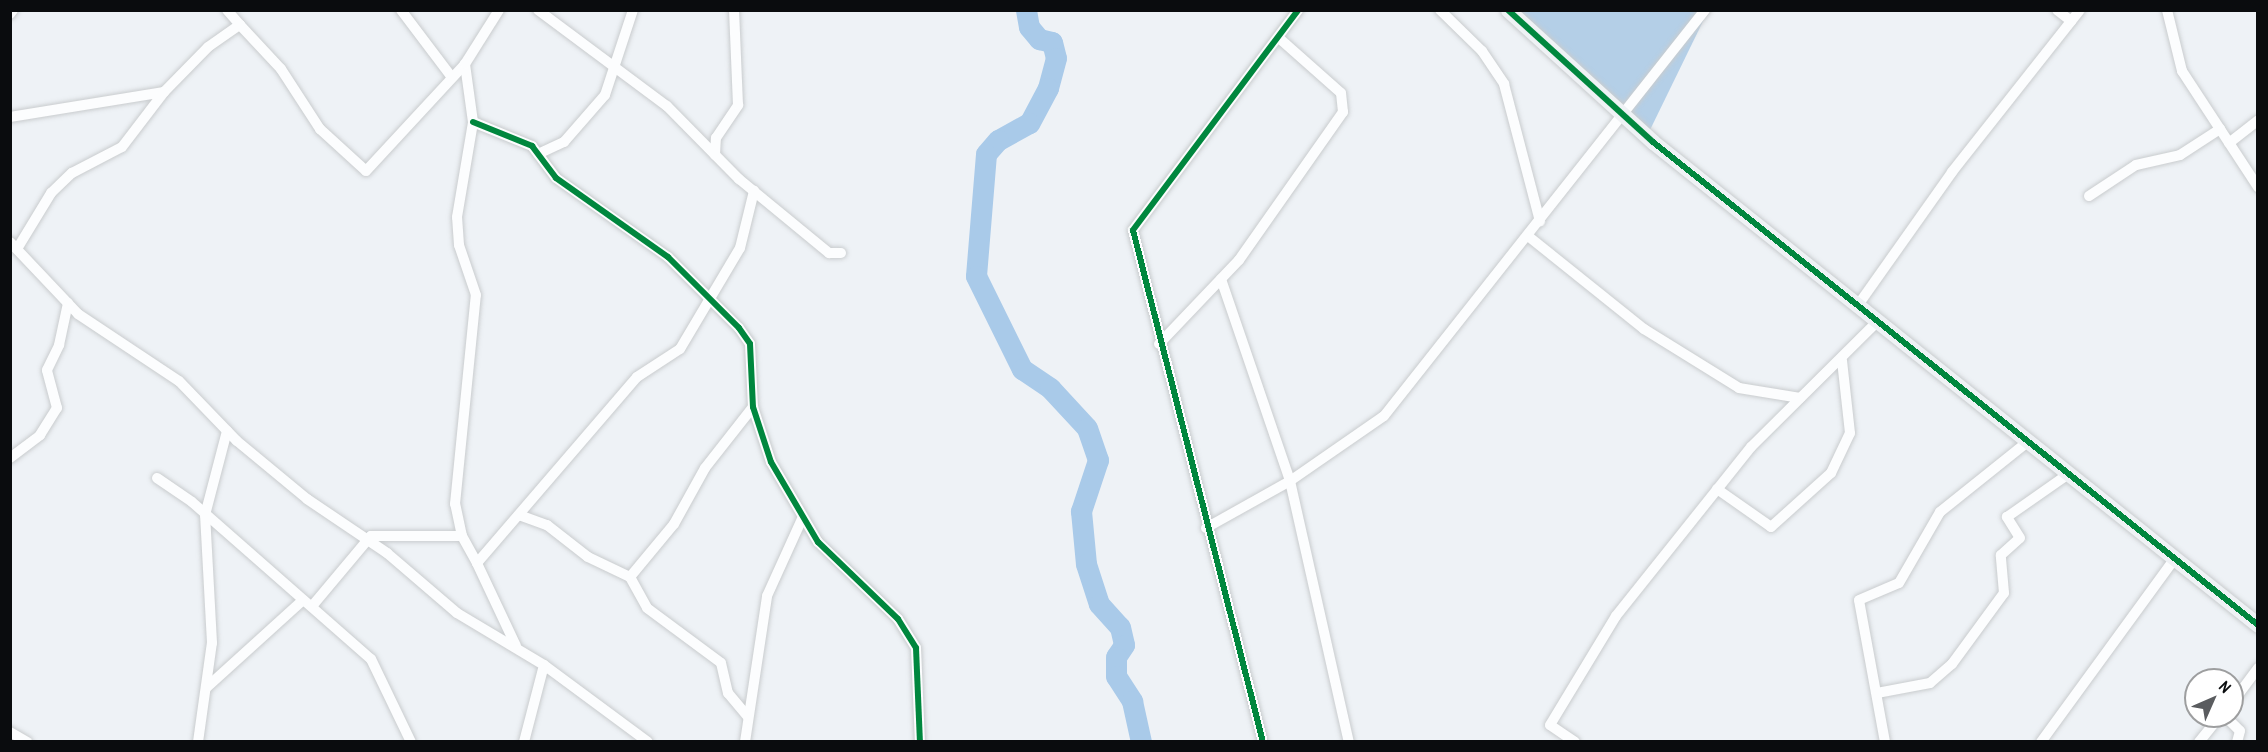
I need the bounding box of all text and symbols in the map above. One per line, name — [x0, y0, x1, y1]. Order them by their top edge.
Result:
north arrow — [2184, 668, 2244, 728]
text: N — [2214, 676, 2236, 698]

